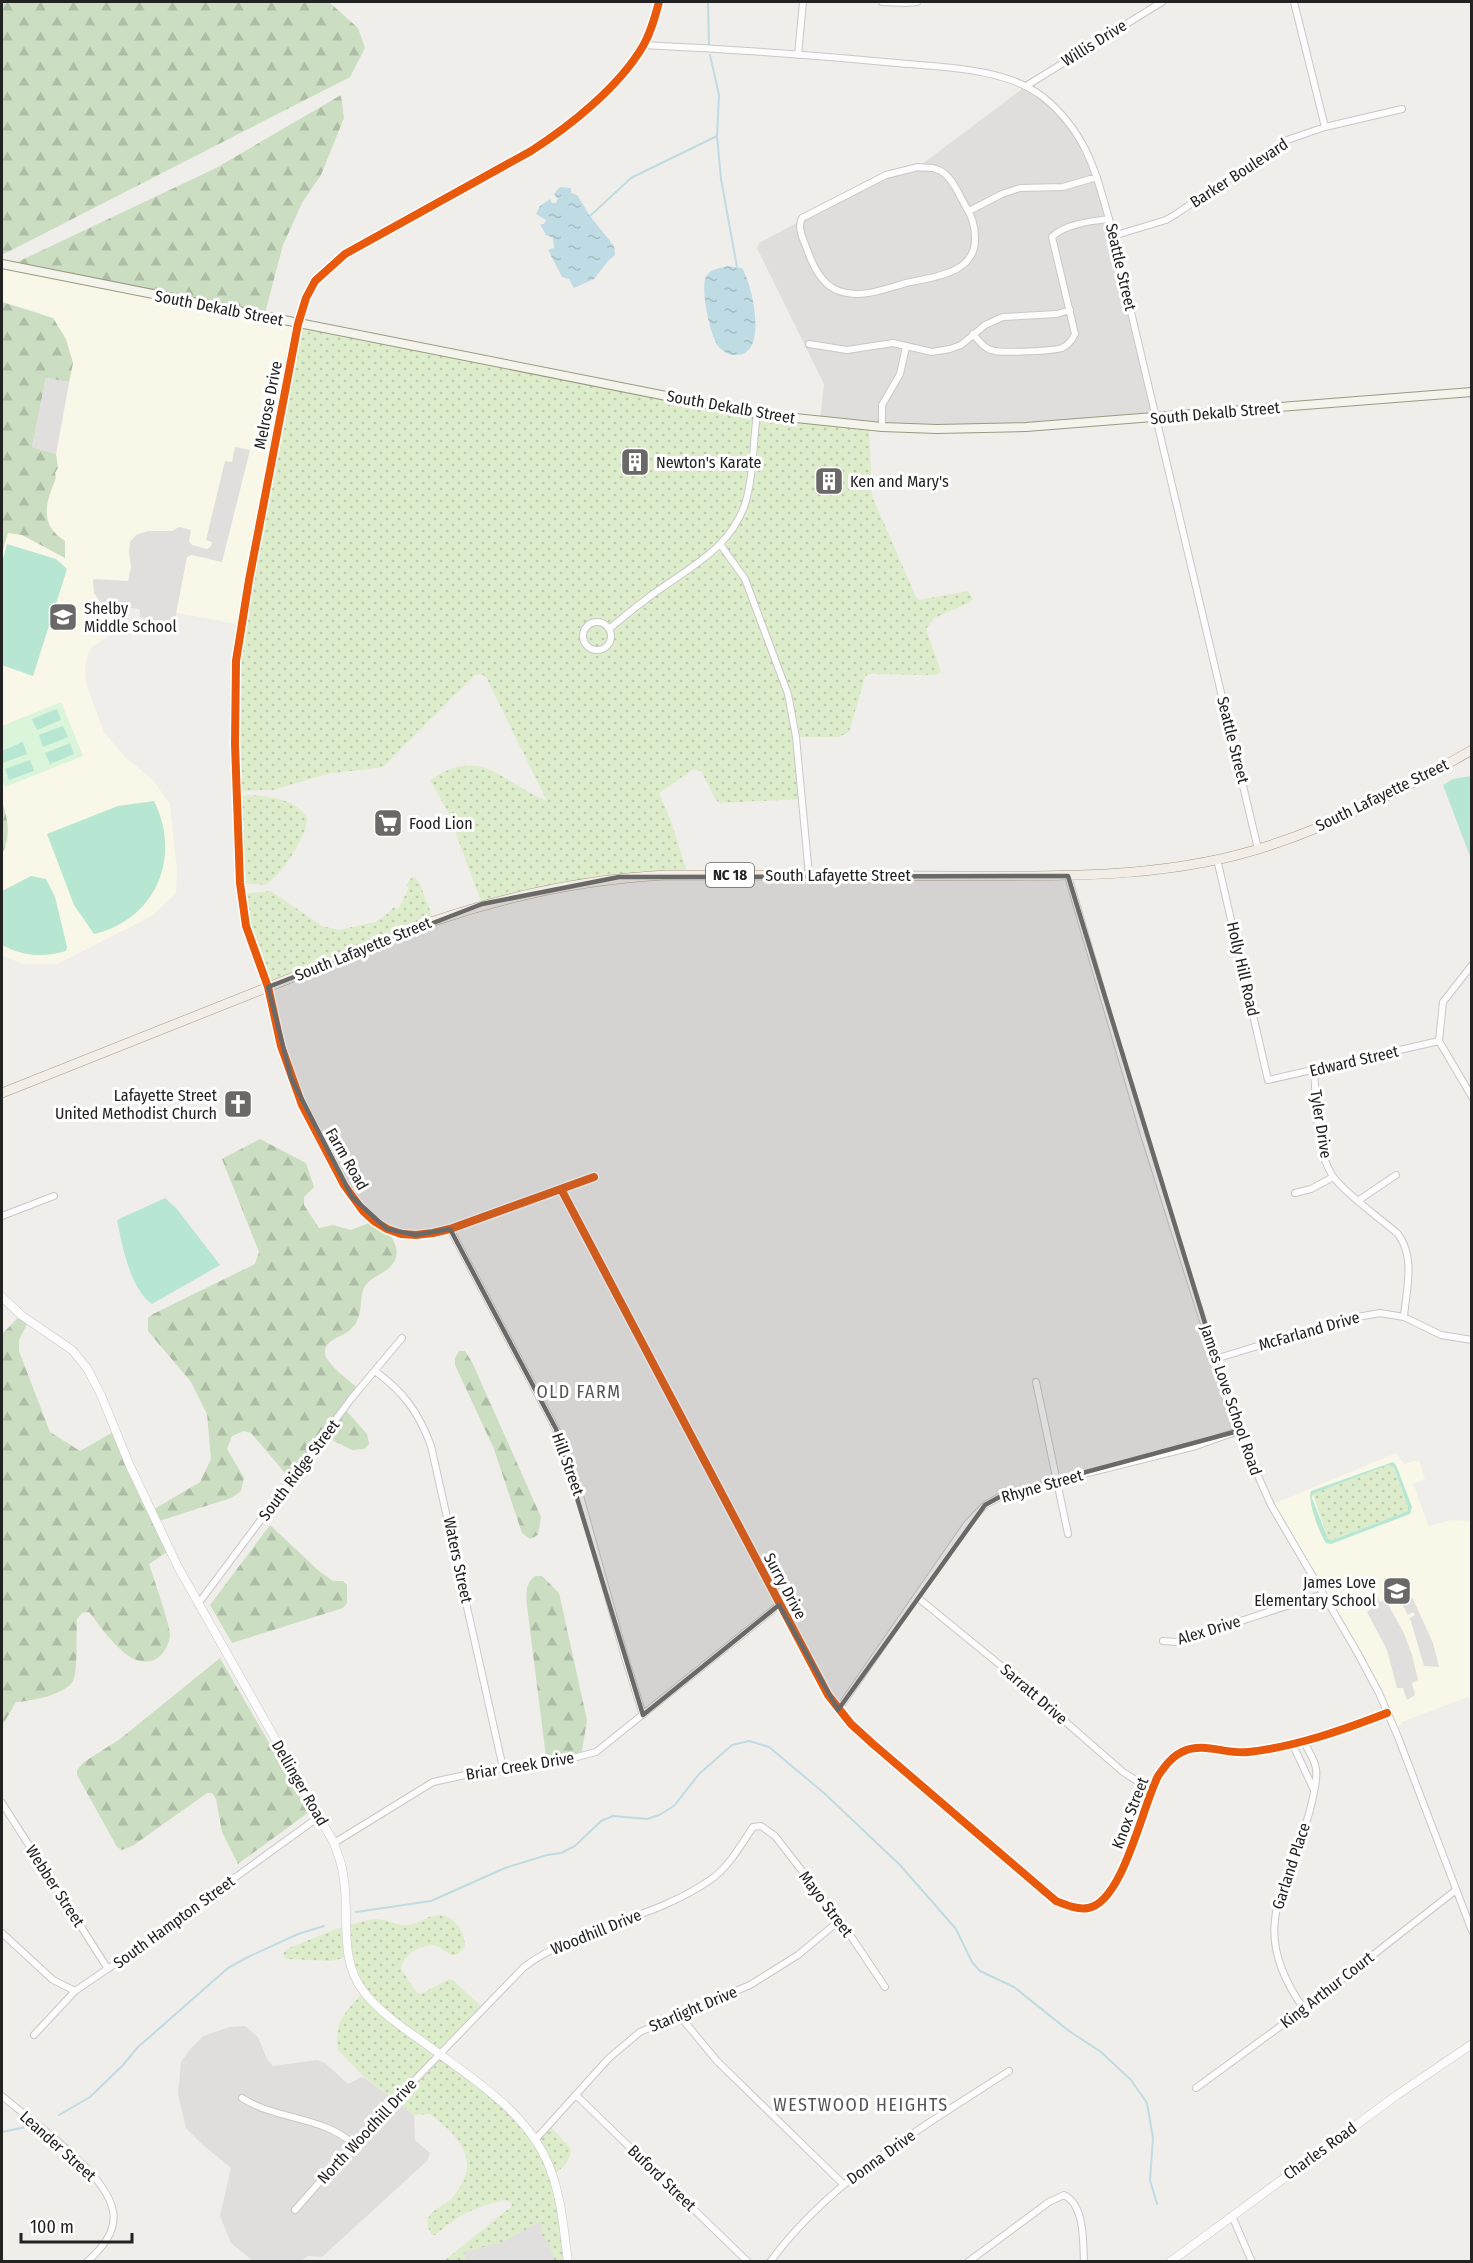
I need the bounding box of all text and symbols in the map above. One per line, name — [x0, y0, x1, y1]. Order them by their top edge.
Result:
street label: Willis Drive — [1058, 16, 1130, 70]
street label: Barker Boulevard — [1187, 134, 1291, 212]
street label: Seattle Street — [1102, 222, 1140, 313]
street label: South Dekalb Street — [153, 286, 285, 330]
street label: Melrose Drive — [250, 359, 286, 451]
street label: South Dekalb Street — [665, 386, 797, 428]
street label: South Dekalb Street — [1149, 398, 1281, 428]
building icon: Newton's Karate — [619, 446, 651, 478]
place label: Newton's Karate — [656, 453, 762, 472]
building icon: Ken and Mary's — [813, 465, 845, 497]
place label: Ken and Mary's — [850, 472, 949, 491]
place label: Shelby Middle School — [84, 599, 177, 636]
school or university icon: Shelby Middle School — [47, 601, 79, 633]
street label: Seattle Street — [1213, 695, 1253, 786]
street label: South Lafayette Street — [1313, 754, 1452, 835]
supermarket icon: Food Lion — [372, 807, 404, 839]
place label: Food Lion — [409, 814, 473, 833]
road number: NC 18 — [706, 863, 754, 887]
street label: South Lafayette Street — [765, 866, 911, 885]
street label: South Lafayette Street — [292, 913, 435, 985]
street label: Holly Hill Road — [1223, 920, 1263, 1018]
street label: Edward Street — [1308, 1041, 1401, 1080]
place label: Lafayette Street United Methodist Church — [55, 1086, 218, 1123]
church icon: Lafayette Street United Methodist Church — [222, 1088, 254, 1120]
street label: Tyler Drive — [1306, 1088, 1336, 1160]
street label: Farm Road — [322, 1124, 372, 1194]
street label: McFarland Drive — [1256, 1307, 1362, 1355]
street label: James Love School Road — [1196, 1322, 1266, 1478]
district label: OLD FARM — [536, 1381, 622, 1403]
street label: South Ridge Street — [255, 1415, 344, 1524]
street label: Hill Street — [548, 1430, 588, 1499]
street label: Rhyne Street — [999, 1465, 1086, 1507]
street label: Waters Street — [440, 1515, 477, 1606]
street label: Surry Drive — [760, 1550, 810, 1622]
place label: James Love Elementary School — [1254, 1573, 1376, 1610]
school or university icon: James Love Elementary School — [1381, 1575, 1413, 1607]
street label: Alex Drive — [1175, 1611, 1243, 1649]
street label: Sarratt Drive — [997, 1660, 1071, 1728]
street label: Dellinger Road — [268, 1737, 332, 1829]
street label: Briar Creek Drive — [464, 1748, 576, 1784]
street label: Knox Street — [1108, 1774, 1153, 1852]
street label: Garland Place — [1268, 1820, 1314, 1912]
street label: Webber Street — [22, 1842, 89, 1931]
street label: Mayo Street — [795, 1867, 857, 1941]
street label: South Hampton Street — [110, 1871, 239, 1972]
street label: Woodhill Drive — [548, 1905, 644, 1959]
street label: King Arthur Court — [1277, 1947, 1378, 2032]
street label: Starlight Drive — [646, 1982, 740, 2036]
street label: North Woodhill Drive — [313, 2074, 421, 2188]
district label: WESTWOOD HEIGHTS — [773, 2094, 949, 2116]
street label: Leander Street — [16, 2107, 101, 2186]
street label: Charles Road — [1280, 2118, 1360, 2184]
street label: Donna Drive — [843, 2126, 919, 2188]
street label: Buford Street — [624, 2141, 700, 2216]
scale bar — [21, 2206, 132, 2244]
text: 100 m — [30, 2216, 74, 2238]

